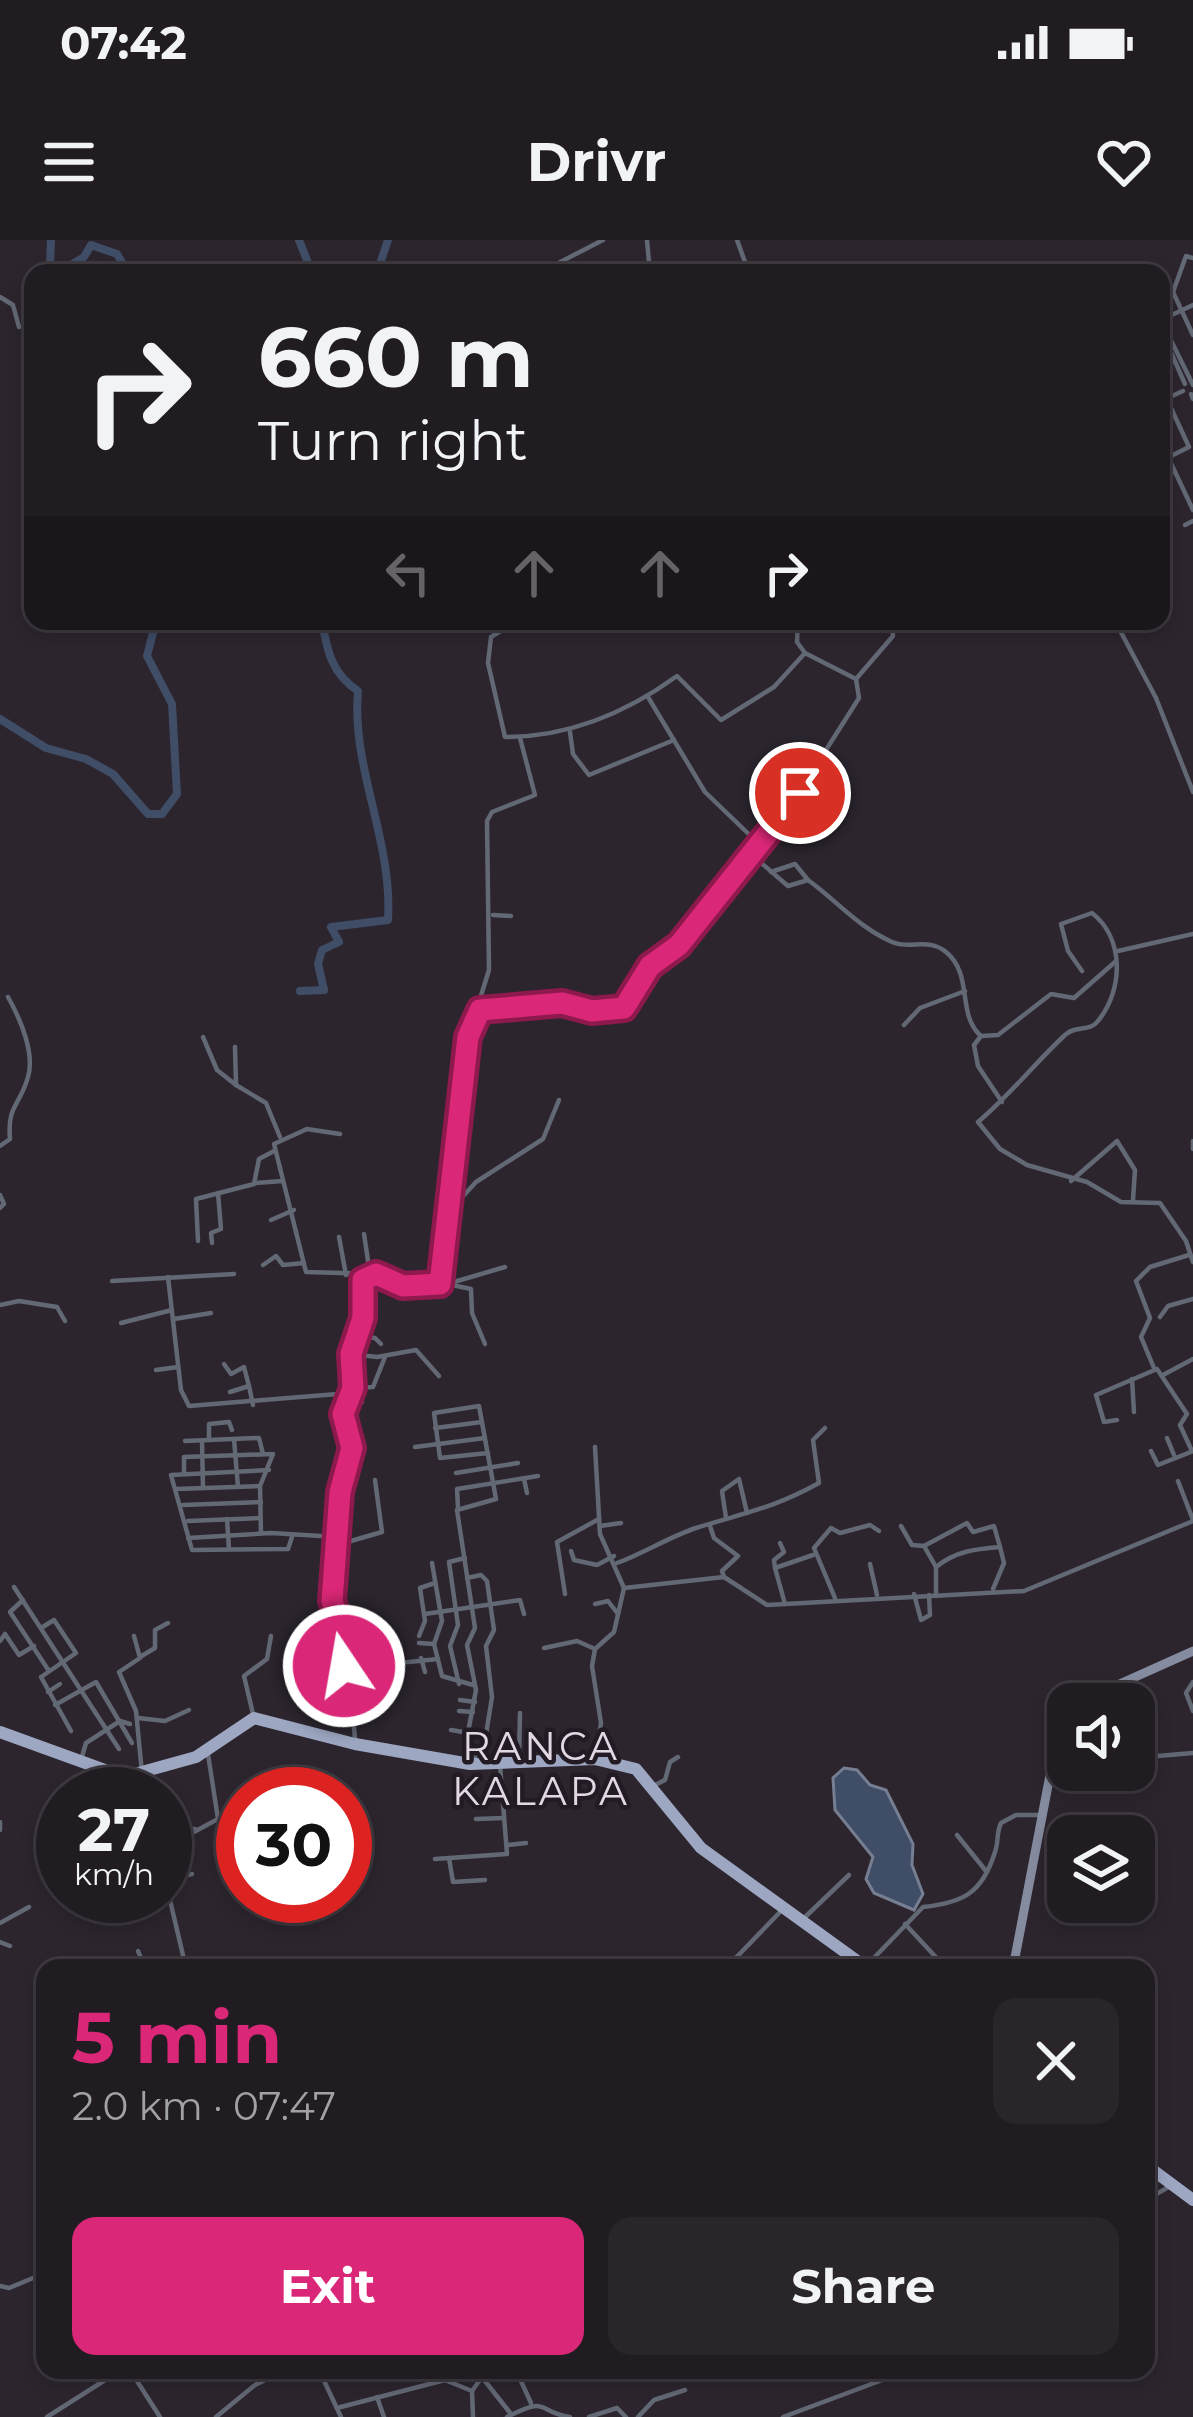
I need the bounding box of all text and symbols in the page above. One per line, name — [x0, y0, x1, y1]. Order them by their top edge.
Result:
text: 07:42 — [60, 15, 187, 70]
icon: menu — [36, 129, 102, 195]
text: Drivr — [527, 129, 666, 195]
icon: heart — [1091, 129, 1157, 195]
text: 660 m — [258, 306, 534, 408]
icon: right — [60, 312, 216, 468]
text: Turn right — [258, 408, 528, 474]
icon: left — [375, 540, 441, 606]
icon: ahead — [501, 540, 567, 606]
icon: ahead — [627, 540, 693, 606]
icon: right — [753, 540, 819, 606]
pin — [749, 742, 851, 844]
icon: arrive — [767, 760, 833, 826]
position arrow — [281, 1603, 407, 1729]
map controls — [1047, 1683, 1155, 1923]
button: sound — [1047, 1683, 1155, 1791]
district label: RANCA KALAPA — [452, 1722, 630, 1815]
speed limit sign: 30 — [216, 1767, 372, 1923]
text: 27 — [78, 1793, 150, 1866]
button: layers — [1047, 1815, 1155, 1923]
text: km/h — [74, 1856, 154, 1893]
text: 5 min — [72, 1993, 282, 2081]
button: close — [993, 1998, 1119, 2124]
text: 2.0 km · 07:47 — [72, 2082, 336, 2130]
button: Exit — [72, 2217, 584, 2355]
button: Share — [608, 2217, 1119, 2355]

